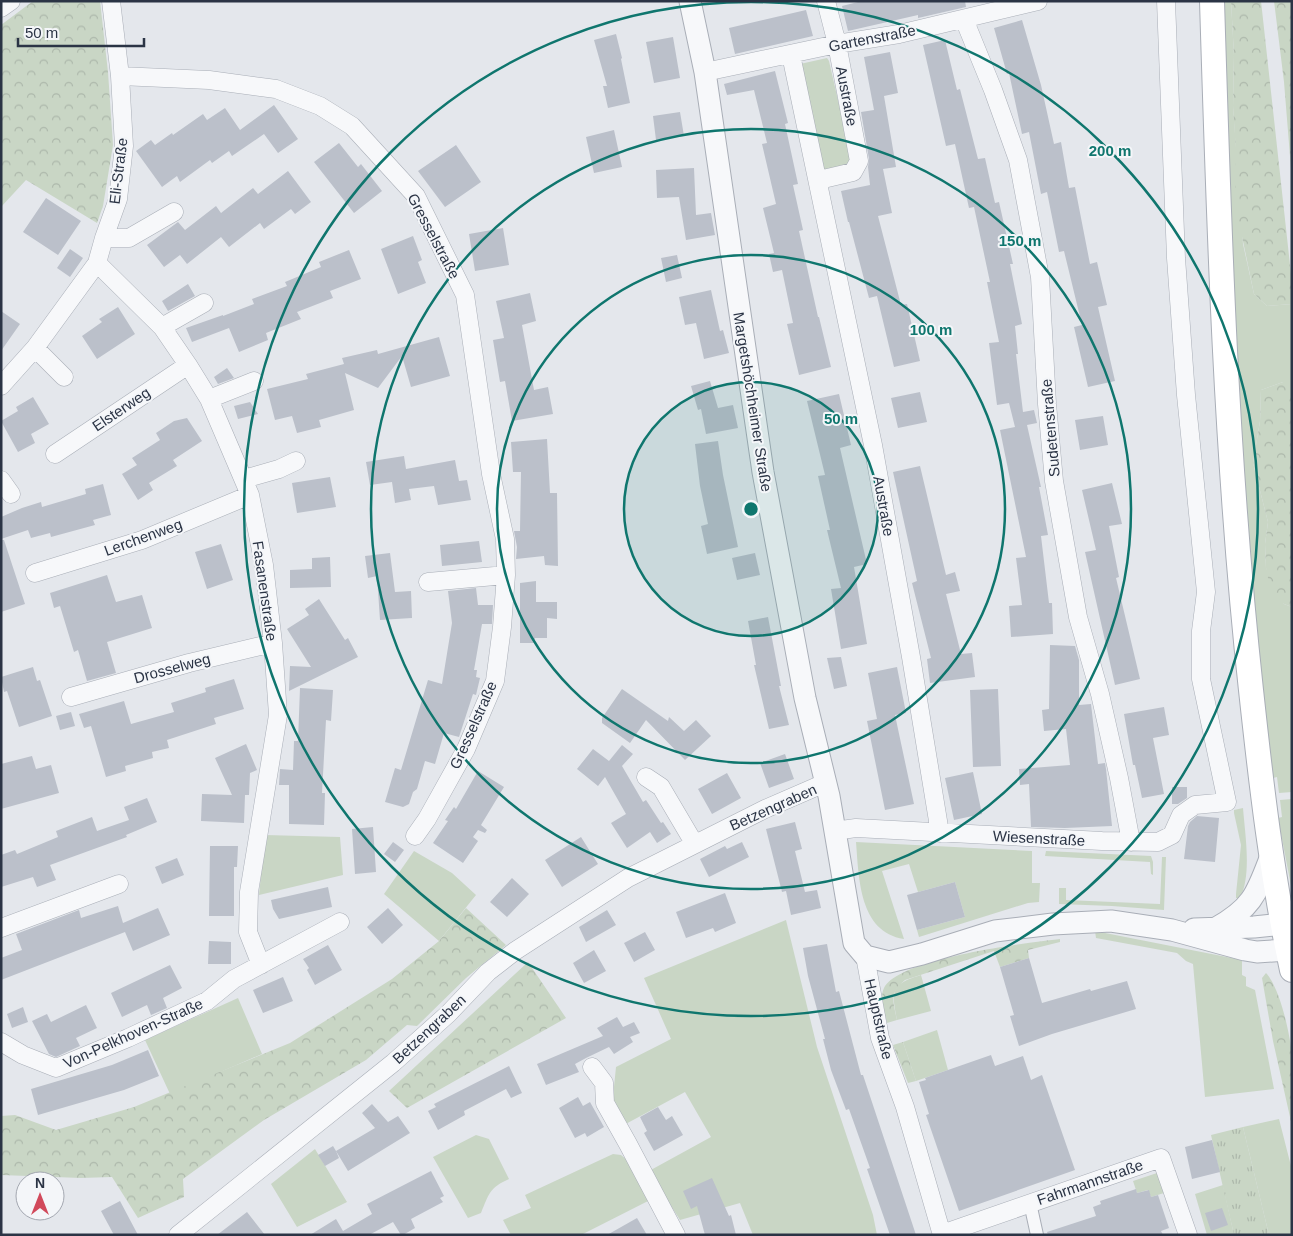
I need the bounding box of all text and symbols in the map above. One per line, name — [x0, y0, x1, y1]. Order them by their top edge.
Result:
scale bar — [18, 15, 144, 47]
street label: Gartenstraße — [827, 21, 917, 55]
text: 50 m — [25, 24, 58, 41]
street label: Austraße — [833, 65, 861, 127]
street label: Eli-Straße — [105, 137, 131, 205]
text: 200 m — [1089, 142, 1131, 159]
street label: Gresselstraße — [404, 190, 464, 282]
text: 150 m — [999, 232, 1041, 249]
street label: Margetshöchheimer Straße — [730, 311, 776, 493]
text: 100 m — [910, 321, 952, 338]
street label: Sudetenstraße — [1037, 378, 1063, 478]
street label: Elsterweg — [89, 384, 153, 434]
text: 50 m — [824, 410, 858, 427]
street label: Austraße — [870, 475, 898, 537]
centre of rings — [742, 500, 760, 518]
street label: Lerchenweg — [102, 515, 184, 559]
street label: Fasanenstraße — [250, 540, 280, 642]
street label: Drosselweg — [132, 650, 212, 686]
street label: Gresselstraße — [446, 679, 500, 771]
street label: Betzengraben — [727, 780, 819, 834]
street label: Wiesenstraße — [992, 827, 1086, 849]
street label: Hauptstraße — [861, 977, 897, 1061]
street label: Betzengraben — [389, 991, 469, 1067]
street label: Von-Pelkhoven-Straße — [61, 995, 205, 1071]
street label: Fahrmannstraße — [1035, 1156, 1145, 1208]
north arrow — [15, 1171, 65, 1221]
text: N — [35, 1175, 45, 1191]

